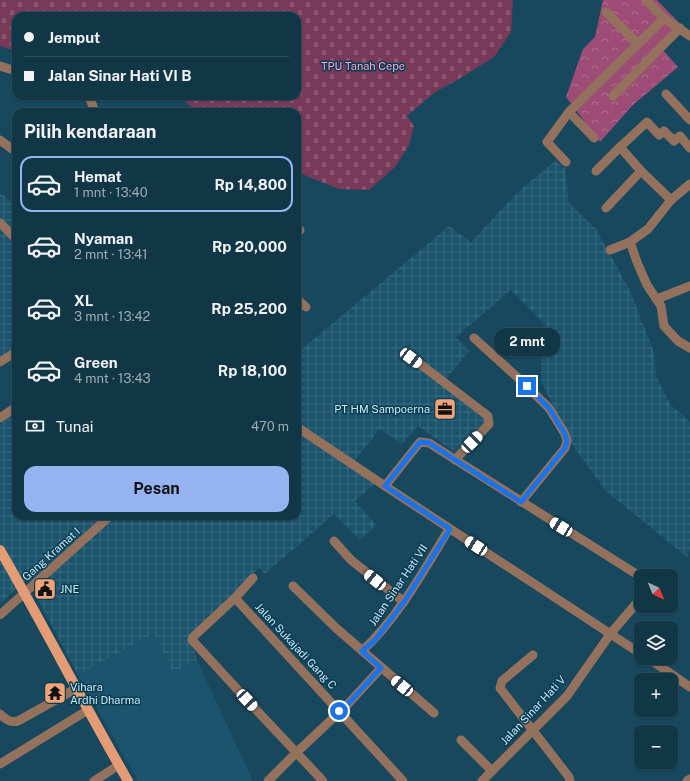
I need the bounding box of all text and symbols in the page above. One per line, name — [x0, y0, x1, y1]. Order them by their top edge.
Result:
text: Jemput — [48, 29, 100, 46]
park label: TPU Tanah Cepe — [321, 60, 405, 72]
text: Jalan Sinar Hati VI B — [48, 67, 191, 84]
text: Pilih kendaraan — [24, 121, 156, 142]
icon: car — [26, 166, 62, 202]
text: Hemat — [74, 168, 122, 185]
text: Rp 14,800 — [214, 176, 287, 193]
text: 1 mnt · 13:40 — [74, 185, 148, 200]
icon: car — [26, 228, 62, 264]
text: Nyaman — [74, 230, 133, 247]
text: Rp 20,000 — [212, 238, 287, 255]
text: 2 mnt · 13:41 — [74, 247, 147, 262]
icon: car — [26, 290, 62, 326]
text: XL — [74, 292, 93, 309]
text: Rp 25,200 — [211, 300, 287, 317]
text: 3 mnt · 13:42 — [74, 309, 150, 324]
callout: 2 mnt — [494, 328, 560, 356]
text: 2 mnt — [509, 334, 545, 349]
car — [398, 346, 424, 370]
icon: car — [26, 352, 62, 388]
text: Green — [74, 354, 118, 371]
text: Rp 18,100 — [218, 362, 287, 379]
text: 4 mnt · 13:43 — [74, 371, 151, 386]
route end — [518, 377, 536, 395]
office icon: PT HM Sampoerna — [432, 396, 458, 422]
place label: PT HM Sampoerna — [334, 403, 430, 415]
icon: cash — [24, 415, 46, 437]
text: Tunai — [56, 418, 94, 435]
text: 470 m — [251, 419, 289, 434]
car — [459, 429, 485, 455]
button: Pesan — [24, 466, 289, 512]
car — [548, 516, 574, 538]
street label: Gang Kramat I — [20, 525, 82, 583]
car — [463, 534, 489, 558]
street label: Jalan Sinar Hati VII — [366, 542, 430, 628]
car — [362, 568, 388, 592]
north arrow — [634, 569, 678, 613]
map controls — [634, 569, 678, 769]
public building icon: JNE — [32, 576, 58, 602]
place label: JNE — [60, 583, 80, 595]
street label: Jalan Sukajadi Gang C — [253, 600, 339, 692]
button: layers — [634, 621, 678, 665]
street label: Jalan Sinar Hati V — [498, 673, 568, 747]
button: + — [634, 673, 678, 717]
car — [389, 674, 415, 698]
temple icon: Vihara Ardhi Dharma — [42, 680, 68, 706]
place label: Vihara Ardhi Dharma — [70, 681, 140, 706]
car — [234, 687, 260, 713]
route start — [330, 702, 348, 720]
button: − — [634, 725, 678, 769]

